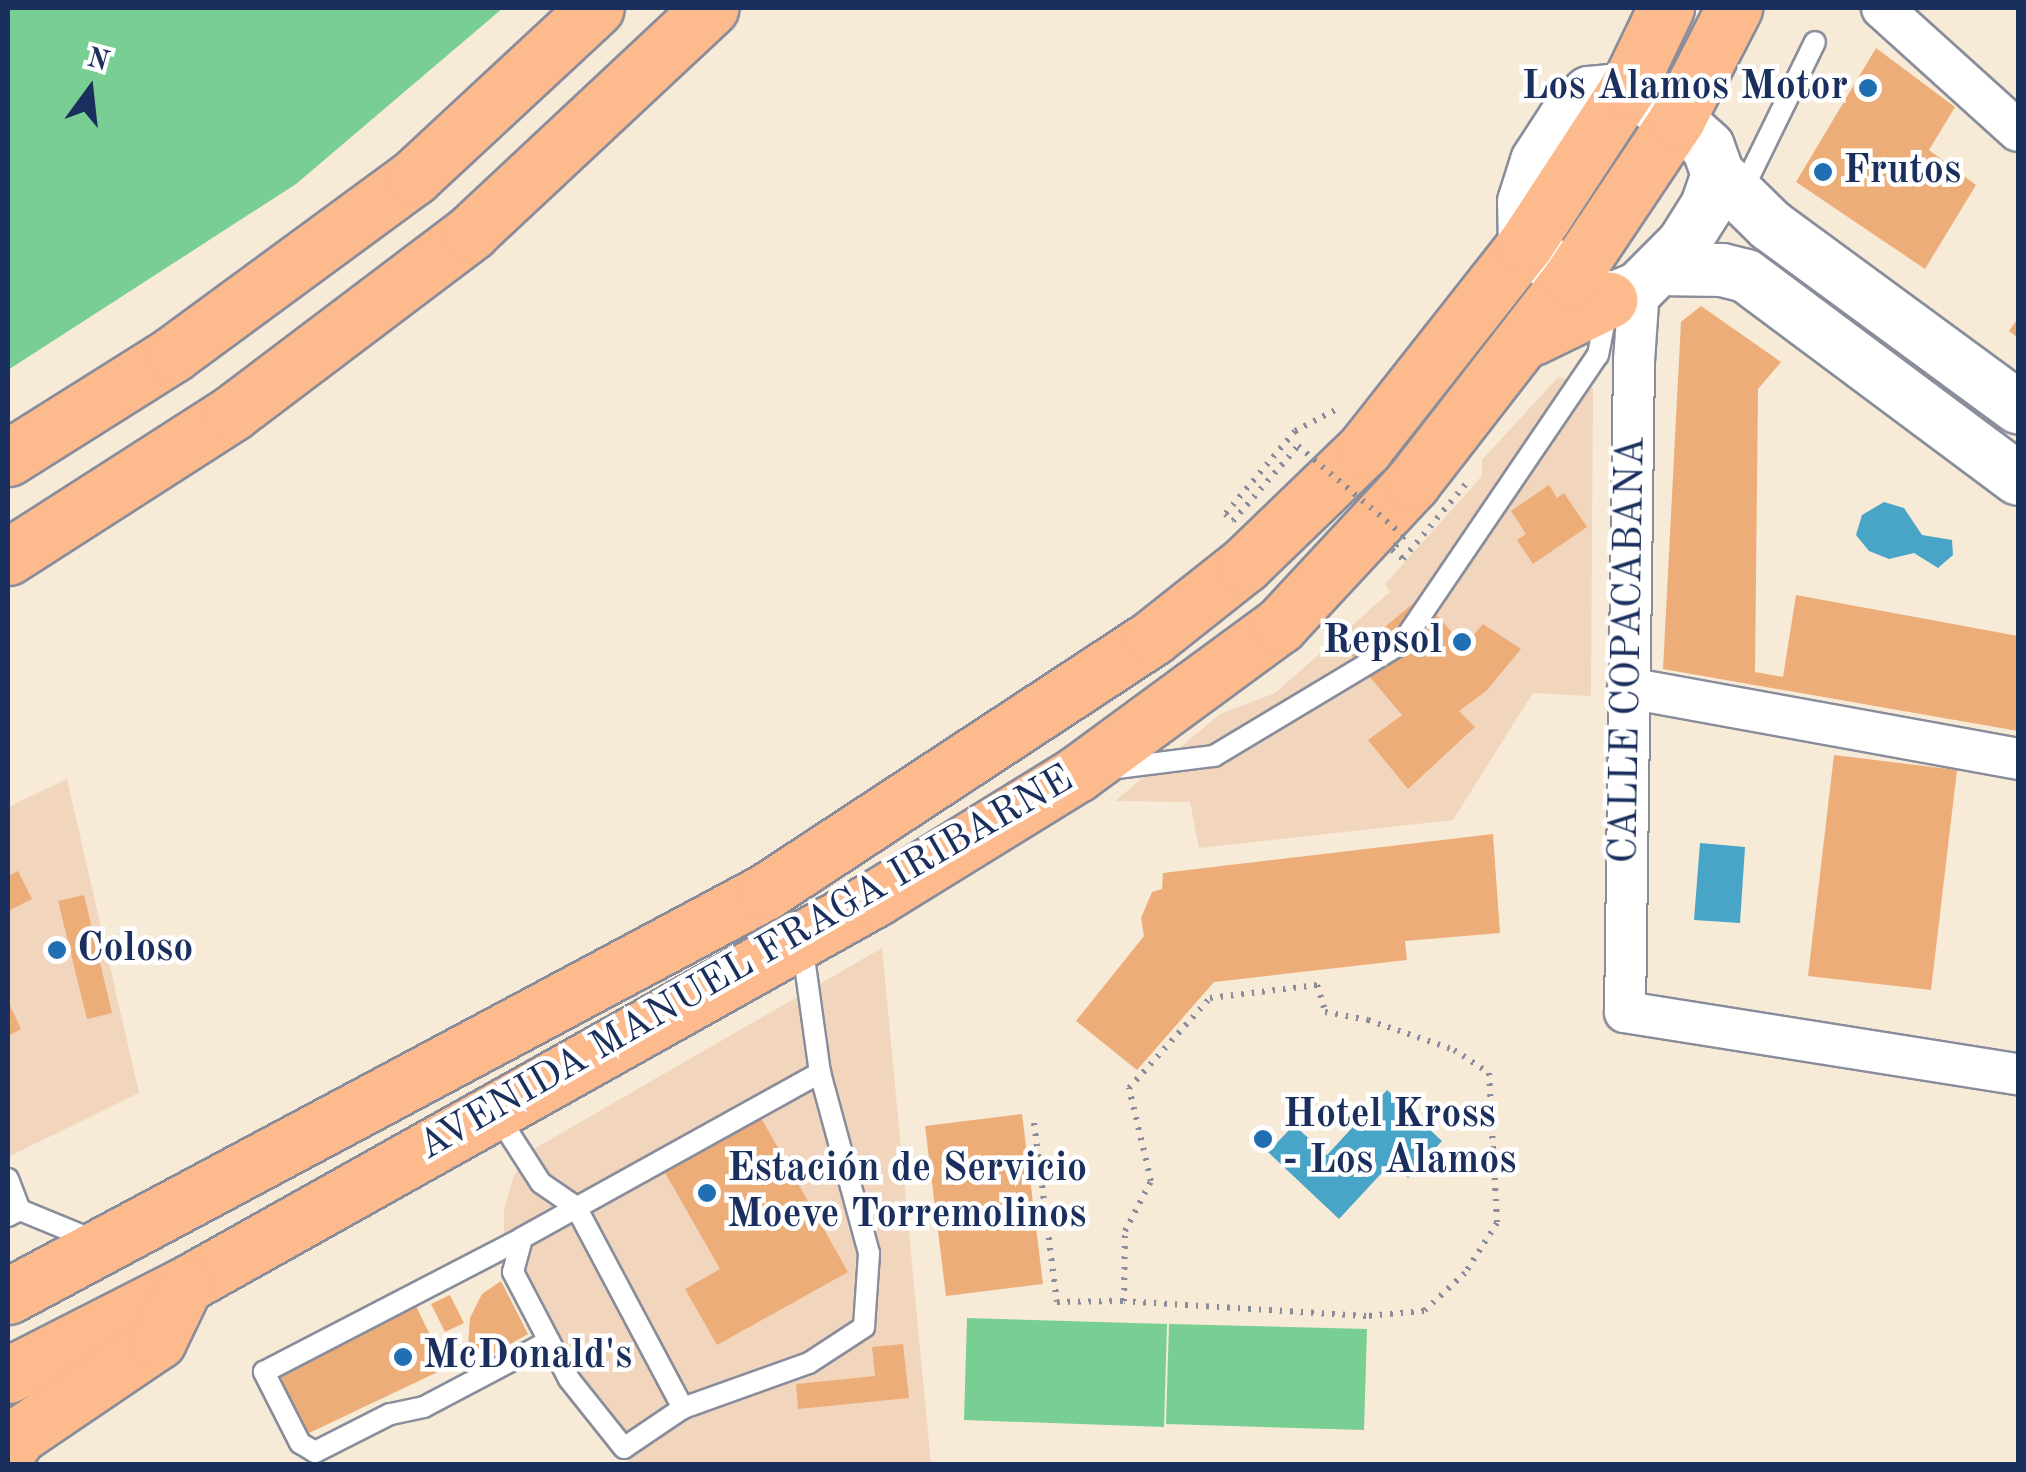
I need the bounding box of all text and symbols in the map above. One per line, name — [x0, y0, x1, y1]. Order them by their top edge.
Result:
north arrow — [40, 40, 140, 140]
text: N — [84, 45, 112, 77]
place label: Los Alamos Motor — [1521, 64, 1848, 112]
marker: Los Alamos Motor — [1857, 77, 1879, 99]
place label: Frutos — [1843, 148, 1961, 196]
marker: Frutos — [1812, 161, 1834, 183]
street label: CALLE COPACABANA — [1601, 436, 1657, 864]
place label: Repsol — [1322, 618, 1442, 666]
marker: Repsol — [1451, 631, 1473, 653]
street label: AVENIDA MANUEL FRAGA IRIBARNE — [410, 756, 1082, 1172]
place label: Coloso — [77, 926, 193, 974]
marker: Coloso — [46, 939, 68, 961]
place label: Hotel Kross - Los Alamos — [1283, 1092, 1517, 1186]
marker: Hotel Kross - Los Alamos — [1252, 1128, 1274, 1150]
place label: Estación de Servicio Moeve Torremolinos — [727, 1146, 1087, 1240]
marker: Estación de Servicio Moeve Torremolinos — [696, 1182, 718, 1204]
place label: McDonald's — [423, 1333, 632, 1381]
marker: McDonald's — [392, 1346, 414, 1368]

